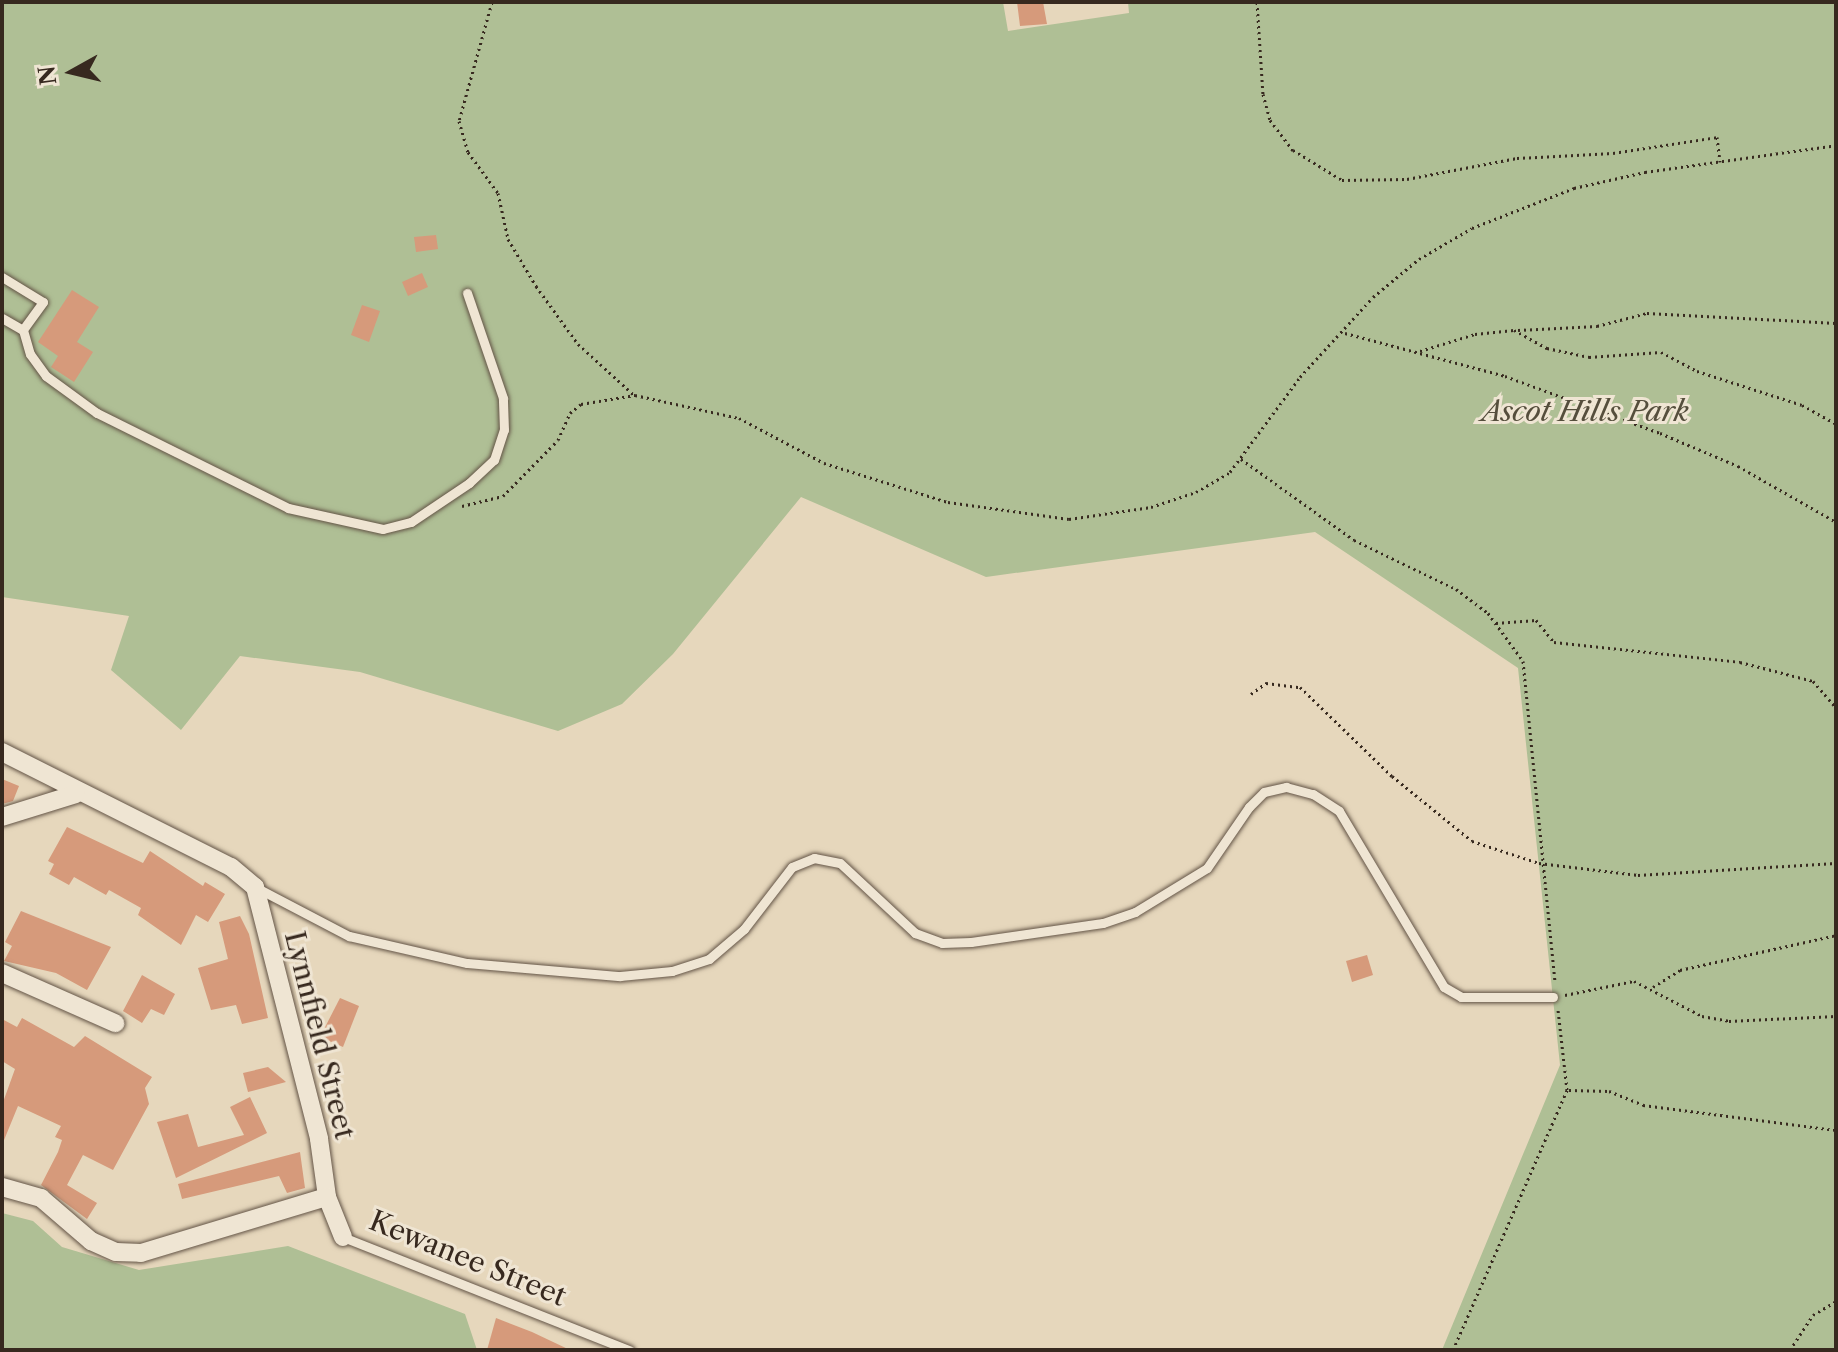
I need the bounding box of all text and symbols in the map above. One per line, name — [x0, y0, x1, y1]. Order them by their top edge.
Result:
north arrow — [32, 32, 112, 112]
text: N — [33, 64, 62, 87]
park label: Ascot Hills Park — [1481, 394, 1689, 428]
street label: Lynnfield Street — [278, 928, 362, 1142]
street label: Kewanee Street — [365, 1203, 571, 1313]

